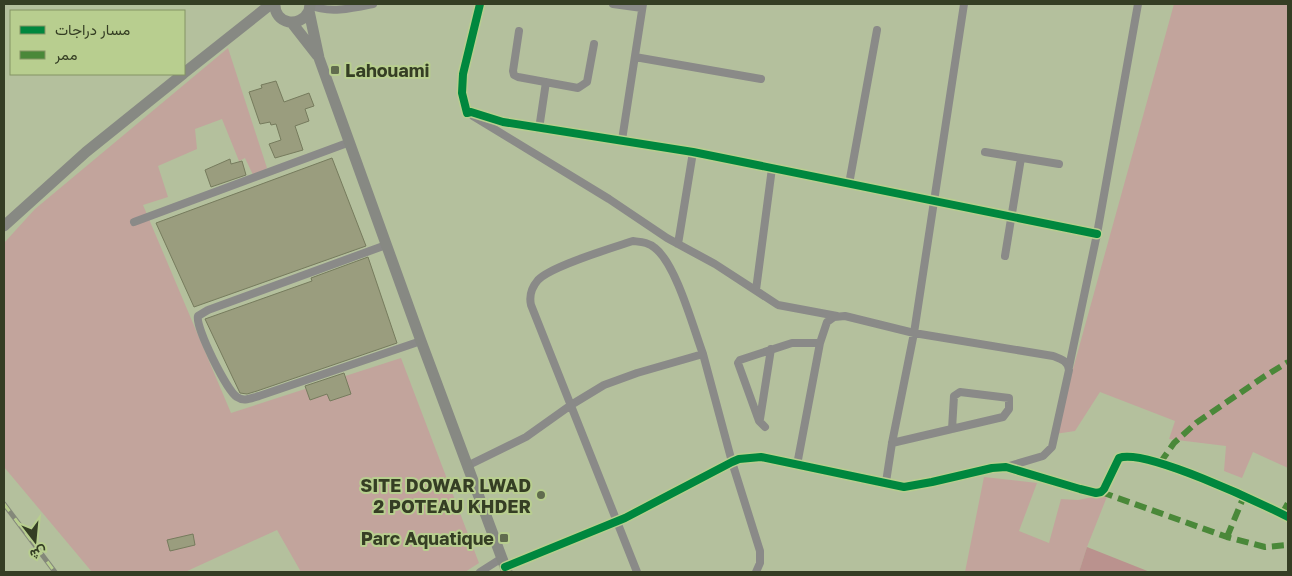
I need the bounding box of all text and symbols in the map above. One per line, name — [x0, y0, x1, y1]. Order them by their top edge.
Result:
legend — [10, 10, 185, 75]
text: مسار دراجات — [55, 20, 130, 39]
text: ممر — [54, 45, 77, 64]
place label: Lahouami — [345, 59, 429, 81]
marker: Lahouami — [329, 64, 341, 76]
place label: SITE DOWAR LWAD 2 POTEAU KHDER — [360, 474, 531, 517]
marker: SITE DOWAR LWAD 2 POTEAU KHDER — [535, 489, 547, 501]
north arrow — [10, 516, 60, 566]
place label: Parc Aquatique — [361, 527, 494, 549]
marker: Parc Aquatique — [498, 532, 510, 544]
text: ش — [28, 543, 49, 565]

